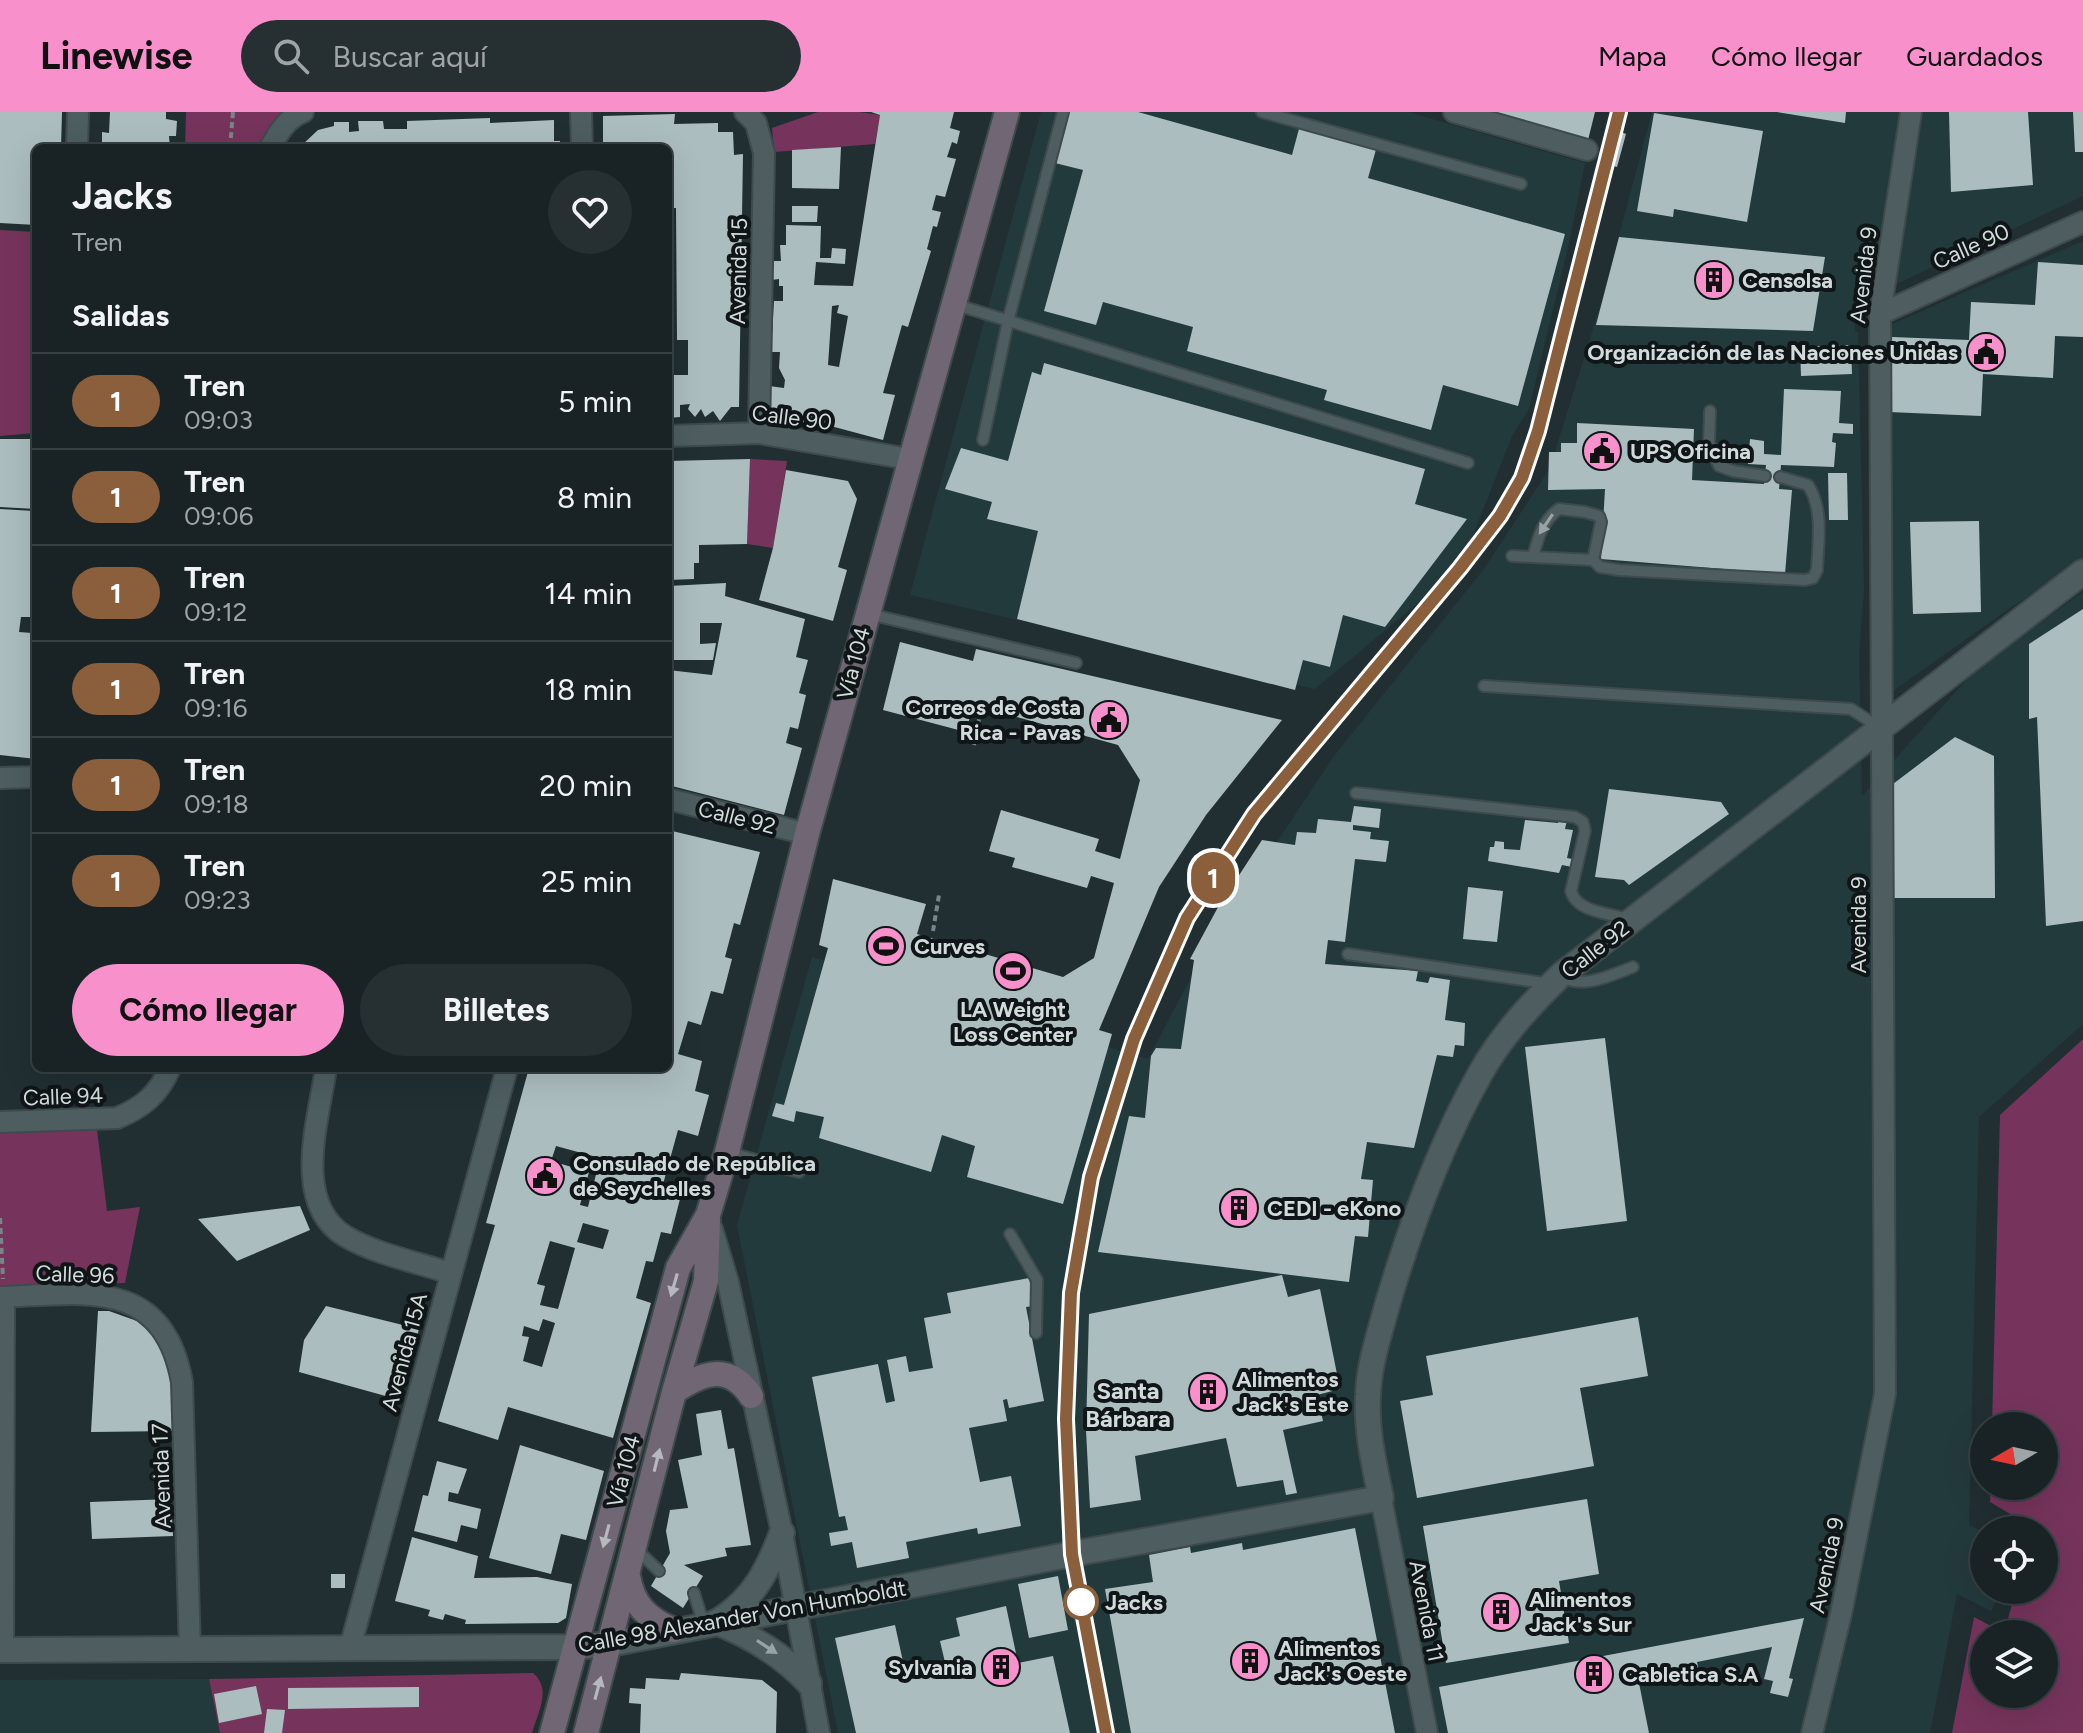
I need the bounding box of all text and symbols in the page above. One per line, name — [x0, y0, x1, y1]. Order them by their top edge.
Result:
search box — [241, 20, 801, 92]
text: Linewise — [40, 33, 193, 79]
icon: search — [269, 34, 313, 78]
text: Buscar aquí — [333, 38, 487, 75]
text: Mapa — [1598, 39, 1667, 73]
text: Cómo llegar — [1711, 39, 1862, 73]
text: Guardados — [1906, 39, 2043, 73]
button: heart — [548, 170, 632, 254]
text: Jacks — [72, 173, 172, 219]
street label: Avenida 15 — [724, 218, 753, 324]
street label: Calle 90 — [1929, 218, 2014, 275]
street label: Avenida 9 — [1844, 225, 1883, 325]
text: Tren — [72, 226, 123, 258]
building icon: Censolsa — [1693, 259, 1735, 301]
place label: Censolsa — [1742, 267, 1833, 294]
text: Salidas — [72, 297, 169, 334]
public building icon: Organización de las Naciones Unidas — [1965, 331, 2007, 373]
place label: Organización de las Naciones Unidas — [1587, 339, 1958, 366]
text: Tren — [184, 367, 245, 404]
text: 5 min — [558, 383, 632, 420]
text: 1 — [110, 384, 122, 418]
street label: Calle 90 — [750, 399, 834, 436]
text: 09:03 — [184, 404, 253, 436]
public building icon: UPS Oficina — [1581, 430, 1623, 472]
place label: UPS Oficina — [1630, 438, 1751, 465]
text: Tren — [184, 463, 245, 500]
text: 8 min — [557, 479, 632, 516]
text: 1 — [110, 480, 122, 514]
text: 09:06 — [184, 500, 253, 532]
one-way arrow — [1539, 513, 1554, 534]
text: Tren — [184, 559, 245, 596]
text: 14 min — [544, 575, 632, 612]
text: 1 — [110, 576, 122, 610]
text: 09:12 — [184, 596, 247, 628]
street label: Vía 104 — [831, 624, 876, 702]
text: Tren — [184, 655, 245, 692]
text: 18 min — [545, 671, 632, 708]
text: 1 — [110, 672, 122, 706]
text: 09:16 — [184, 692, 247, 724]
place label: Correos de Costa Rica - Pavas — [905, 694, 1081, 746]
public building icon: Correos de Costa Rica - Pavas — [1088, 699, 1130, 741]
text: Tren — [184, 751, 245, 788]
text: 20 min — [539, 767, 632, 804]
text: 1 — [110, 768, 122, 802]
text: 09:18 — [184, 788, 249, 820]
street label: Calle 92 — [695, 795, 778, 840]
text: Tren — [184, 847, 245, 884]
line badge: 1 — [1187, 852, 1239, 904]
text: 1 — [1207, 861, 1219, 895]
text: 25 min — [541, 863, 632, 900]
text: 1 — [110, 864, 122, 898]
street label: Avenida 9 — [1845, 876, 1872, 974]
text: 09:23 — [184, 884, 251, 916]
street label: Calle 92 — [1556, 914, 1635, 984]
sports icon: Curves — [865, 925, 907, 967]
place label: Curves — [914, 933, 985, 960]
sports icon: LA Weight Loss Center — [992, 950, 1034, 992]
button: Cómo llegar — [72, 964, 344, 1056]
button: Billetes — [360, 964, 632, 1056]
place label: LA Weight Loss Center — [953, 996, 1074, 1048]
street label: Calle 94 — [22, 1082, 104, 1111]
place label: Consulado de República de Seychelles — [573, 1150, 816, 1202]
public building icon: Consulado de República de Seychelles — [524, 1155, 566, 1197]
building icon: CEDI - eKono — [1218, 1187, 1260, 1229]
place label: CEDI - eKono — [1267, 1195, 1402, 1222]
street label: Calle 96 — [35, 1260, 115, 1289]
one-way arrow — [667, 1272, 679, 1297]
street label: Avenida 15A — [376, 1290, 433, 1414]
place label: Alimentos Jack's Este — [1236, 1366, 1349, 1418]
building icon: Alimentos Jack's Este — [1187, 1371, 1229, 1413]
district label: Santa Bárbara — [1085, 1376, 1171, 1433]
north arrow — [1970, 1412, 2058, 1500]
map controls — [1970, 1412, 2058, 1708]
street label: Avenida 17 — [146, 1423, 177, 1529]
street label: Vía 104 — [601, 1432, 646, 1510]
one-way arrow — [652, 1447, 664, 1472]
street label: Avenida 9 — [1803, 1515, 1850, 1615]
button: locate — [1970, 1516, 2058, 1604]
one-way arrow — [599, 1523, 611, 1548]
street label: Avenida 11 — [1403, 1558, 1450, 1664]
street label: Calle 98 Alexander Von Humboldt — [576, 1574, 908, 1659]
marker: Jacks — [1064, 1585, 1098, 1619]
place label: Alimentos Jack's Sur — [1529, 1586, 1632, 1638]
place label: Jacks — [1105, 1589, 1163, 1616]
building icon: Alimentos Jack's Sur — [1480, 1591, 1522, 1633]
button: layers — [1970, 1620, 2058, 1708]
place label: Alimentos Jack's Oeste — [1278, 1635, 1407, 1687]
one-way arrow — [756, 1640, 777, 1655]
building icon: Alimentos Jack's Oeste — [1229, 1640, 1271, 1682]
building icon: Sylvania — [980, 1646, 1022, 1688]
building icon: Cabletica S.A — [1573, 1653, 1615, 1695]
place label: Sylvania — [888, 1654, 973, 1681]
place label: Cabletica S.A — [1622, 1661, 1759, 1688]
one-way arrow — [593, 1676, 605, 1701]

